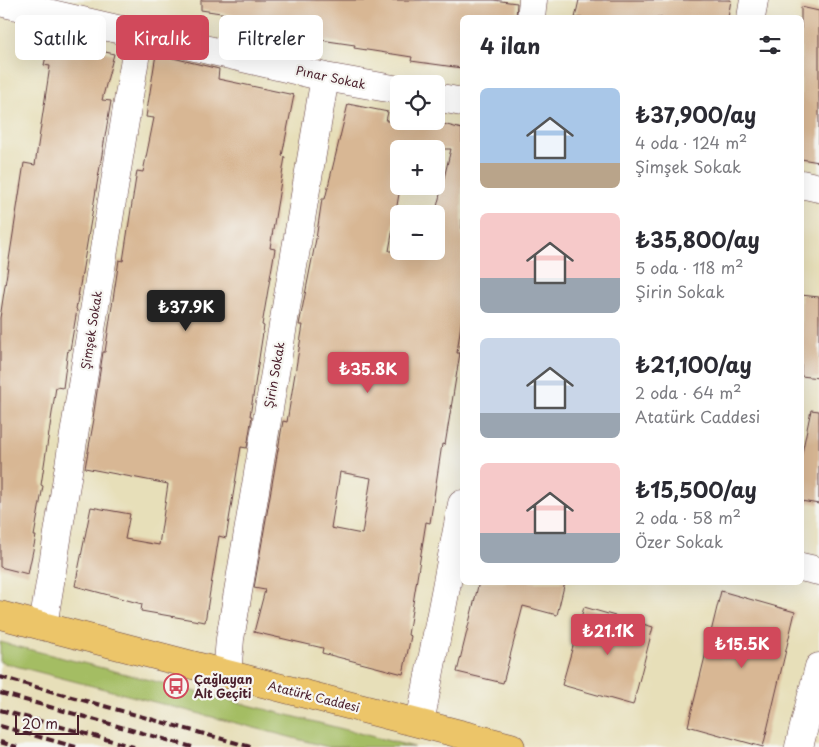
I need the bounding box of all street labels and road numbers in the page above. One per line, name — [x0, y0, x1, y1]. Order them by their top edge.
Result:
street label: Pınar Sokak — [294, 61, 368, 93]
street label: Şimşek Sokak — [76, 289, 106, 371]
street label: Şirin Sokak — [259, 340, 289, 410]
street label: Atatürk Caddesi — [266, 676, 362, 716]

